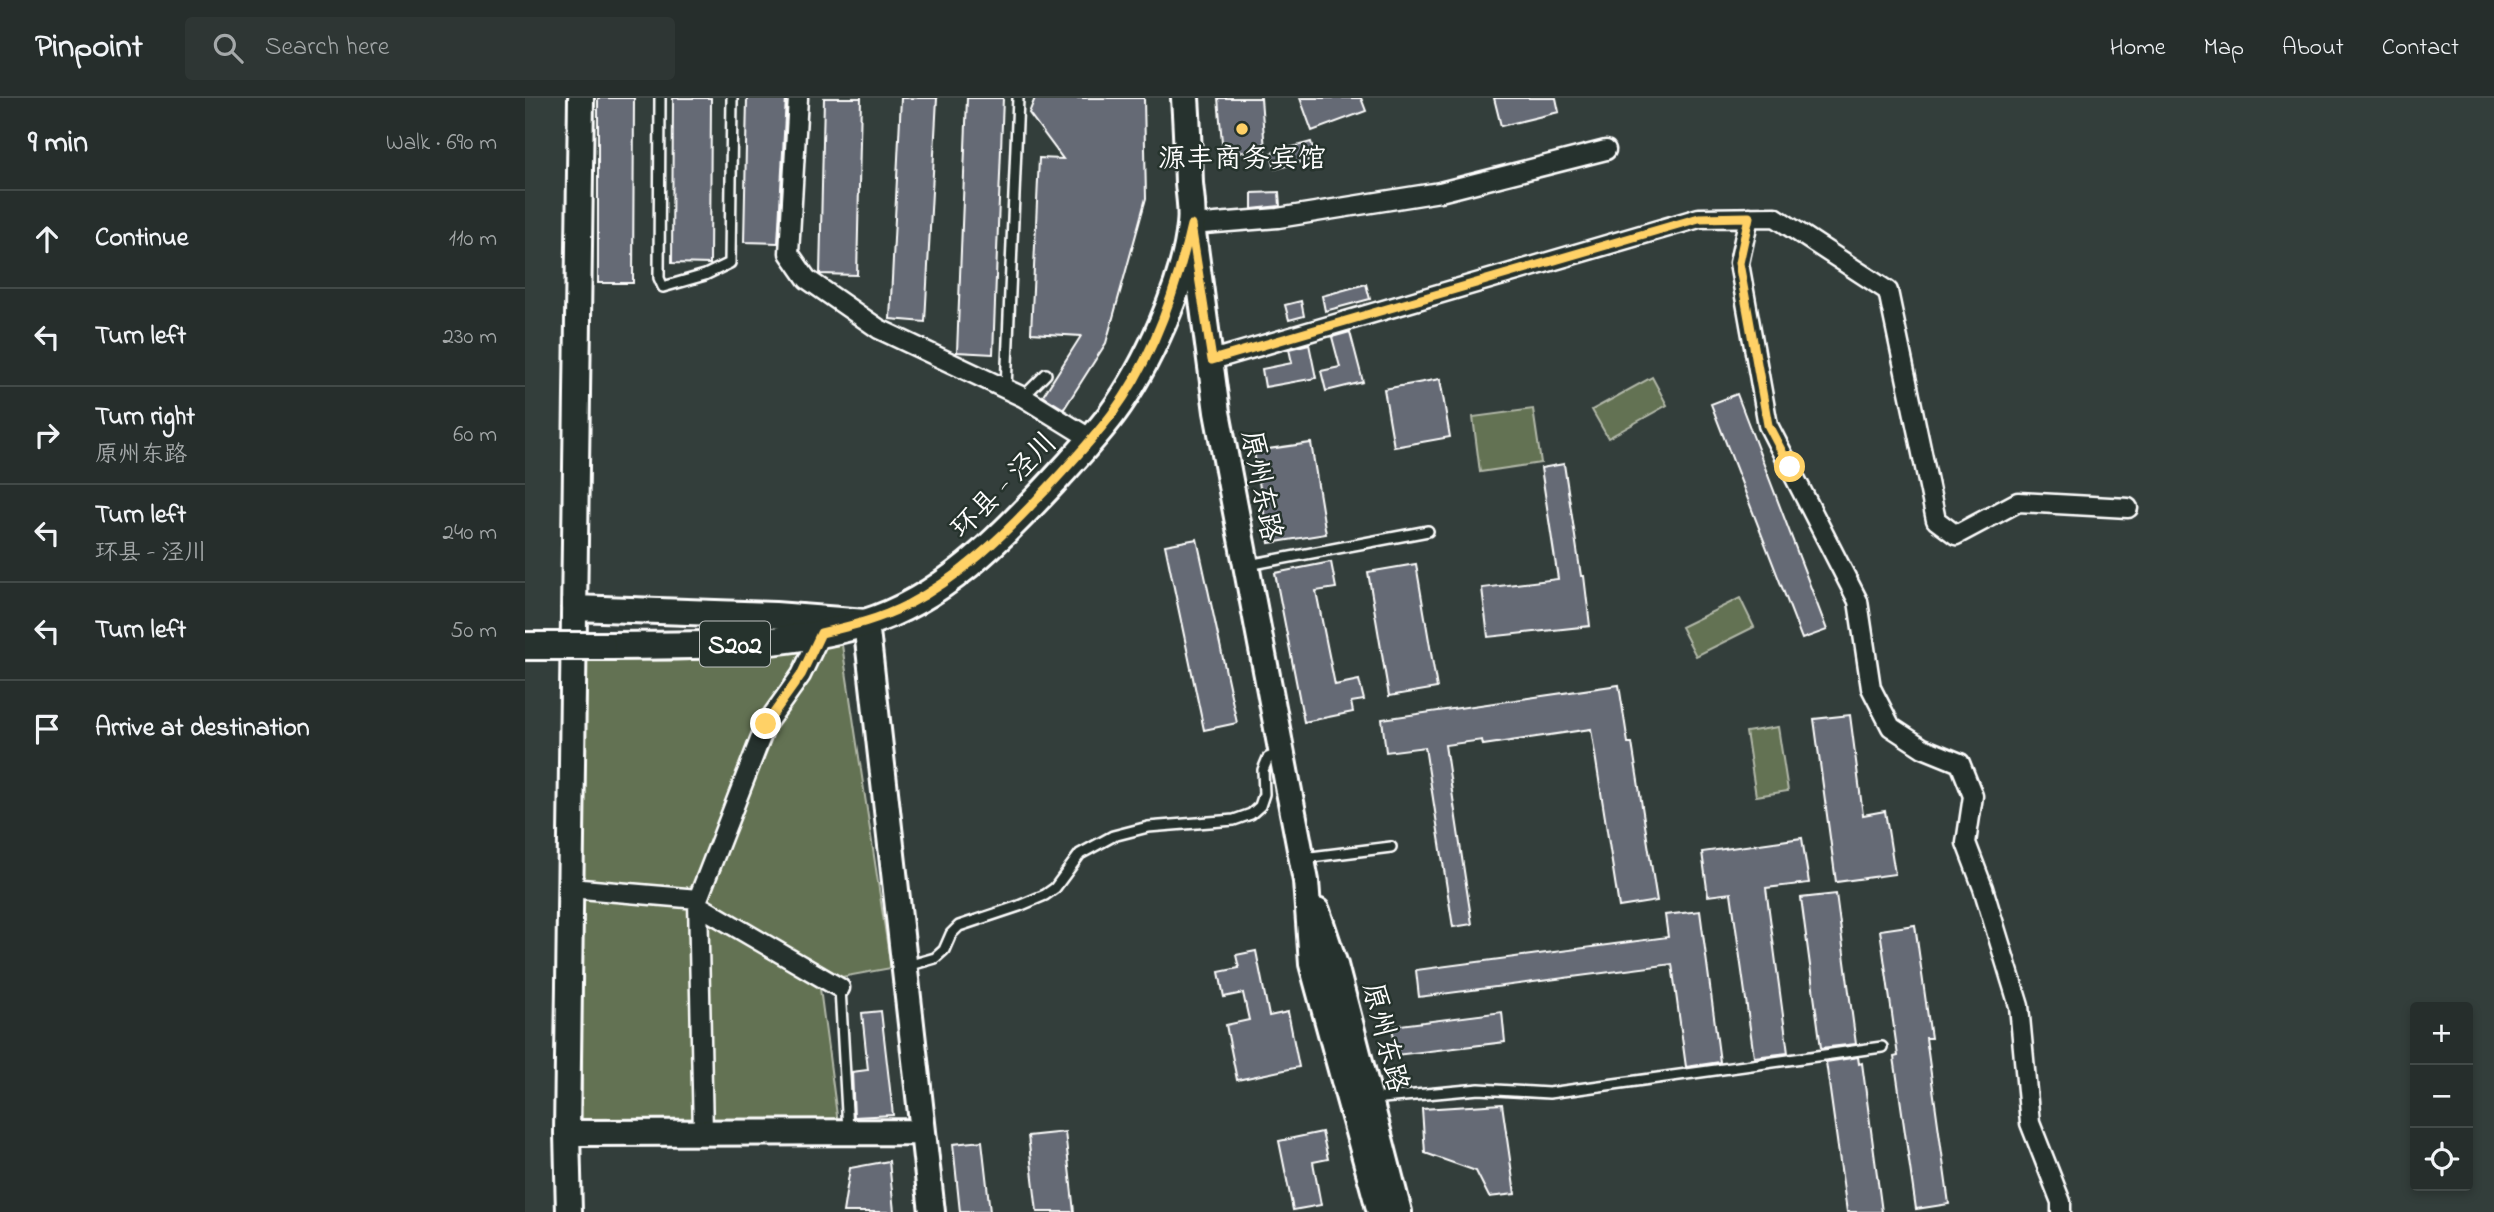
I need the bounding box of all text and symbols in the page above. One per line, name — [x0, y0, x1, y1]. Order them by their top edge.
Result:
search box — [185, 17, 675, 80]
text: Pinpoint — [35, 24, 143, 72]
icon: search — [209, 29, 247, 67]
text: Search here — [265, 29, 389, 67]
text: Home — [2110, 31, 2166, 66]
text: Map — [2204, 31, 2244, 66]
text: About — [2282, 31, 2344, 66]
text: Contact — [2382, 31, 2459, 66]
marker: 源丰商务宾馆 — [1234, 121, 1250, 137]
text: 9 min — [28, 122, 88, 166]
text: Walk · 690 m — [386, 127, 497, 160]
place label: 源丰商务宾馆 — [1158, 140, 1326, 181]
icon: ahead — [28, 220, 66, 258]
text: Continue — [95, 220, 188, 258]
text: 110 m — [449, 223, 497, 256]
icon: left — [28, 318, 66, 356]
text: Turn left — [95, 318, 186, 356]
text: 230 m — [443, 321, 497, 354]
text: Turn right — [95, 399, 195, 437]
icon: right — [28, 416, 66, 454]
text: 60 m — [453, 419, 497, 452]
street label: 环县 - 泾川 — [943, 424, 1068, 549]
street label: 原州东路 — [1229, 427, 1290, 545]
text: 原州东路 — [95, 439, 187, 472]
route start — [1774, 451, 1805, 482]
text: Turn left — [95, 497, 186, 535]
icon: left — [28, 514, 66, 552]
text: 240 m — [443, 517, 497, 550]
text: 环县 - 泾川 — [95, 537, 207, 570]
icon: left — [28, 612, 66, 650]
text: Turn left — [95, 612, 186, 650]
text: 50 m — [450, 615, 497, 648]
road number: S202 — [700, 622, 770, 666]
route end — [750, 708, 781, 739]
icon: arrive — [28, 710, 66, 748]
text: Arrive at destination — [95, 710, 310, 748]
street label: 原州东路 — [1350, 979, 1417, 1097]
map controls — [2410, 1002, 2473, 1191]
button: + — [2410, 1002, 2473, 1065]
button: − — [2410, 1065, 2473, 1128]
button: locate — [2410, 1128, 2473, 1191]

